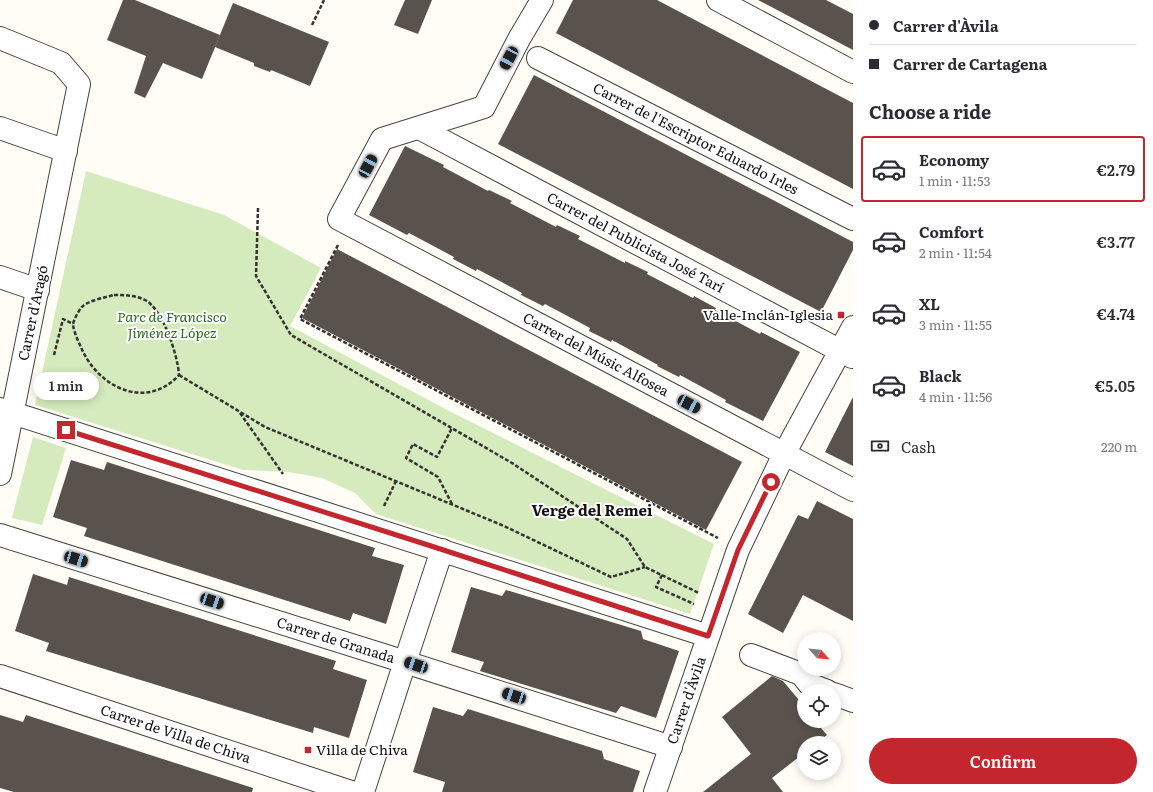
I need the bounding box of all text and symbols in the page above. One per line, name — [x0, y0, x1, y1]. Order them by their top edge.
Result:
text: Carrer d'Àvila — [893, 14, 999, 37]
car — [498, 45, 520, 71]
text: Carrer de Cartagena — [893, 52, 1047, 75]
street label: Carrer de l'Escriptor Eduardo Irles — [590, 77, 802, 198]
text: Choose a ride — [869, 98, 991, 125]
text: Economy — [919, 148, 989, 171]
icon: car — [871, 151, 907, 187]
car — [357, 153, 379, 179]
text: €2.79 — [1097, 158, 1135, 181]
text: 1 min · 11:53 — [919, 171, 991, 190]
street label: Carrer del Publicista José Tarí — [544, 187, 729, 297]
text: Comfort — [919, 220, 984, 243]
icon: car — [871, 223, 907, 259]
text: €3.77 — [1097, 230, 1135, 253]
text: 2 min · 11:54 — [919, 243, 992, 262]
street label: Carrer d'Aragó — [12, 263, 52, 362]
text: XL — [919, 292, 940, 315]
icon: car — [871, 295, 907, 331]
text: €4.74 — [1096, 302, 1135, 325]
place label: Valle-Inclán-Iglesia — [703, 304, 833, 324]
park label: Parc de Francisco Jiménez López — [117, 306, 227, 342]
street label: Carrer del Músic Alfosea — [520, 307, 673, 401]
marker: Valle-Inclán-Iglesia — [836, 310, 846, 320]
text: 3 min · 11:55 — [919, 315, 992, 334]
text: Black — [919, 364, 962, 387]
icon: car — [871, 367, 907, 403]
callout: 1 min — [33, 372, 99, 400]
text: €5.05 — [1095, 374, 1135, 397]
text: 1 min — [49, 376, 83, 395]
text: 4 min · 11:56 — [919, 387, 992, 406]
car — [676, 393, 702, 415]
route end — [57, 421, 75, 439]
icon: cash — [869, 435, 891, 457]
text: Cash — [901, 435, 936, 458]
text: 220 m — [1101, 437, 1137, 456]
route start — [762, 473, 780, 491]
district label: Verge del Remei — [531, 498, 653, 521]
car — [63, 550, 89, 568]
car — [199, 592, 225, 610]
street label: Carrer de Granada — [275, 611, 398, 667]
north arrow — [797, 632, 841, 676]
map controls — [797, 632, 841, 780]
street label: Carrer d'Àvila — [661, 653, 710, 746]
car — [403, 656, 429, 674]
button: locate — [797, 684, 841, 728]
car — [501, 687, 527, 705]
street label: Carrer de Villa de Chiva — [98, 699, 254, 767]
button: layers — [797, 736, 841, 780]
button: Confirm — [869, 738, 1137, 784]
place label: Villa de Chiva — [316, 739, 408, 759]
marker: Villa de Chiva — [303, 745, 313, 755]

